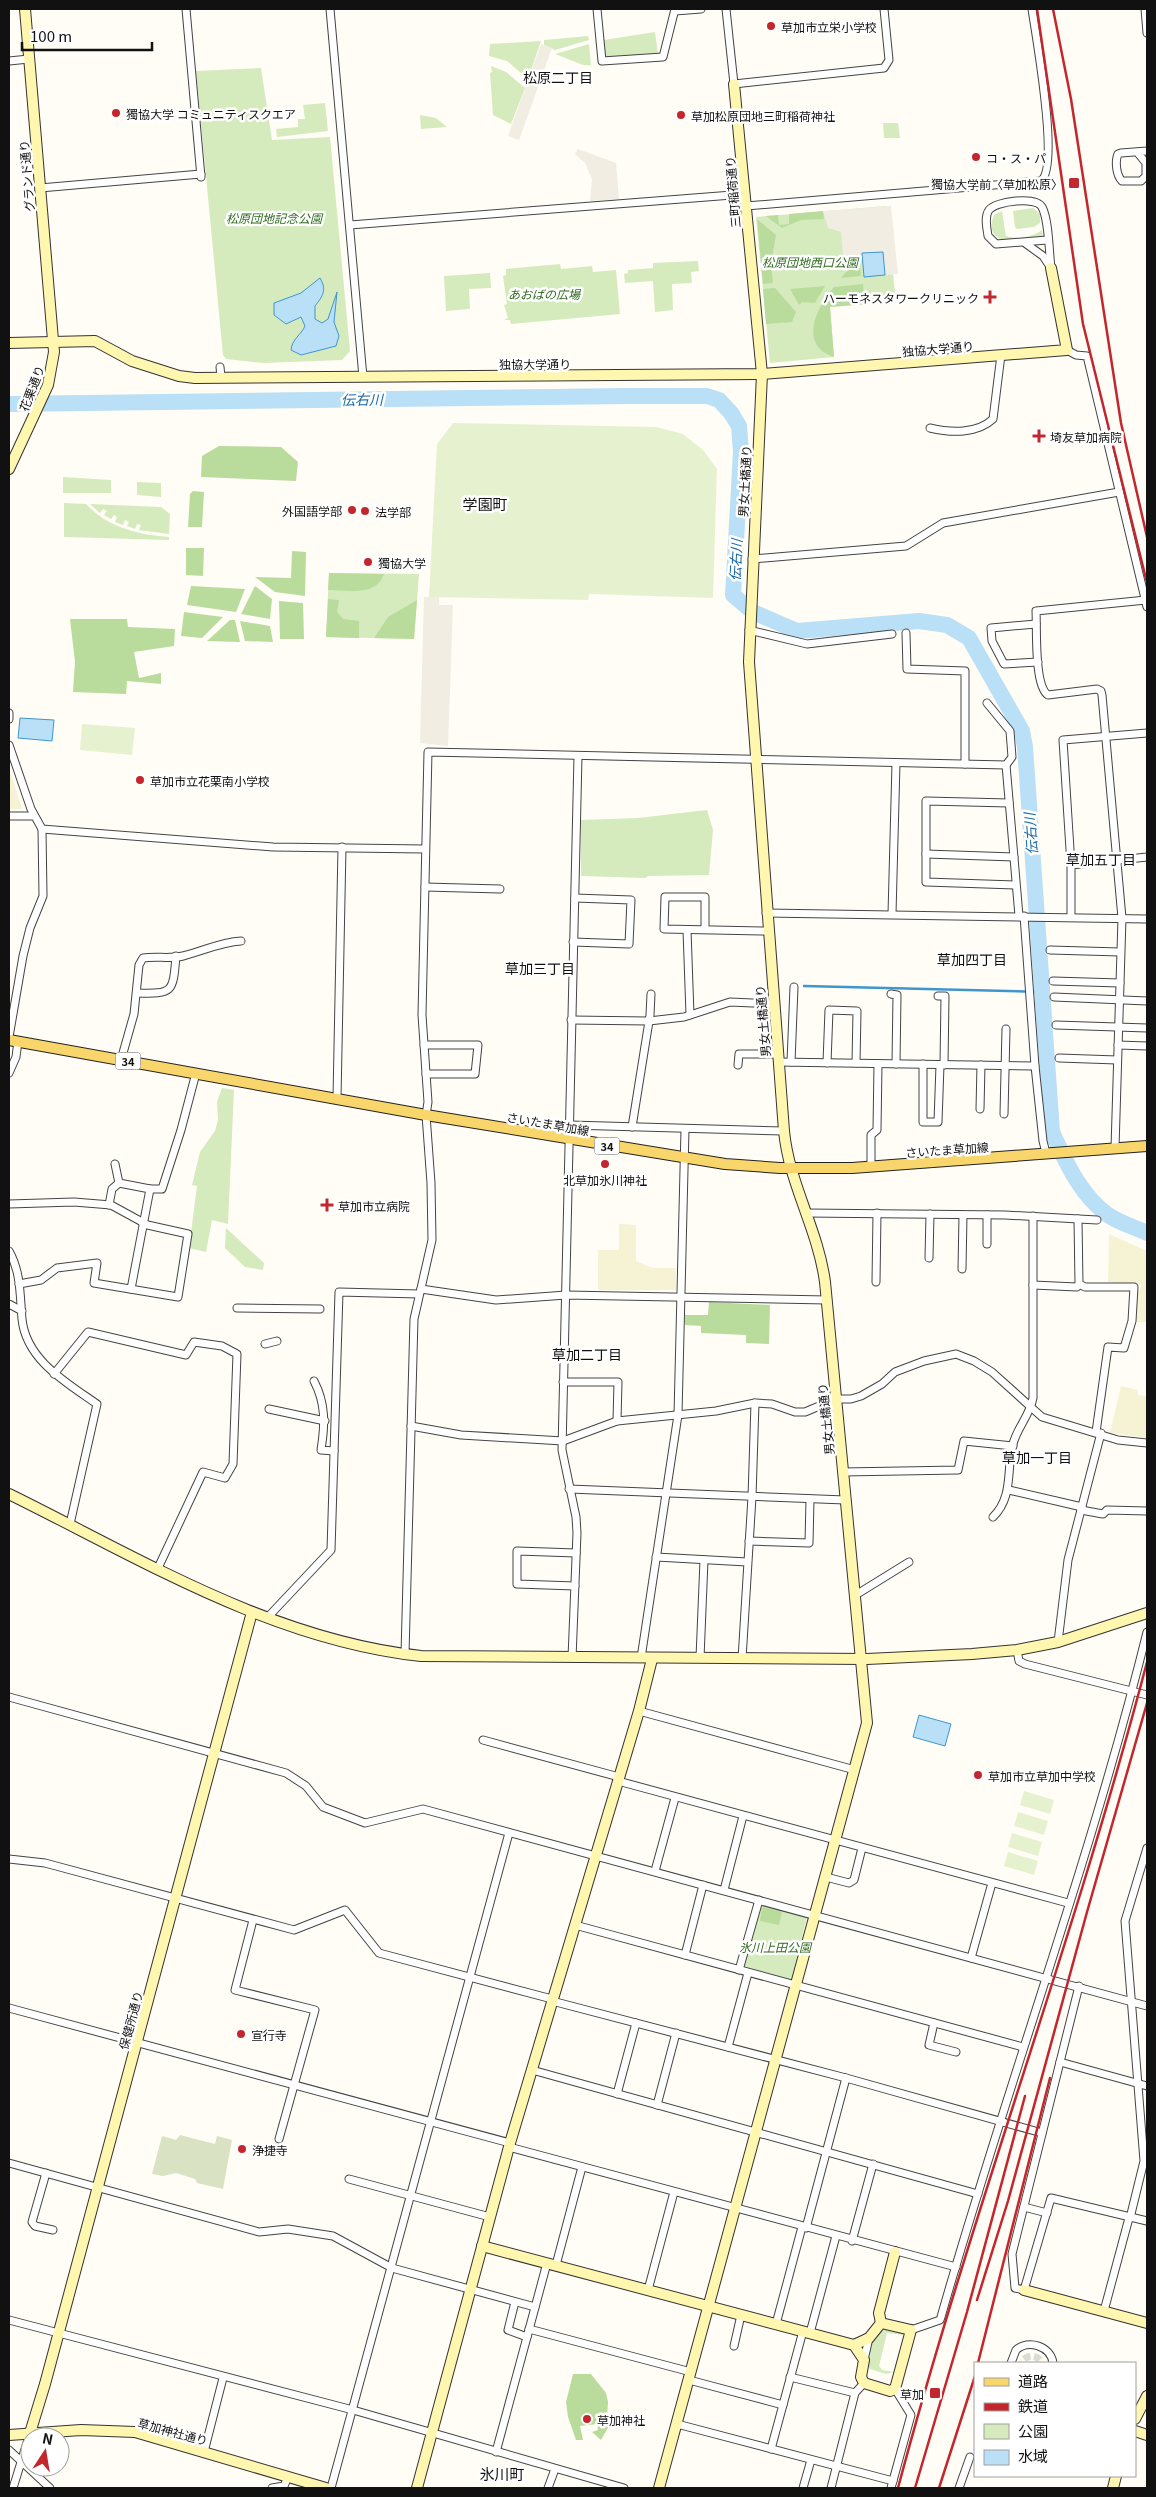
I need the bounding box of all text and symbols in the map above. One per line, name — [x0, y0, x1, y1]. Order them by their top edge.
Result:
place label: 草加市立栄小学校 — [781, 18, 877, 35]
scale bar — [22, 20, 152, 52]
marker: 草加市立栄小学校 — [765, 20, 777, 32]
text: 100 m — [30, 25, 72, 46]
district label: 松原二丁目 — [523, 67, 593, 87]
place label: 獨協大学 コミュニティスクエア — [126, 105, 296, 122]
marker: 獨協大学 コミュニティスクエア — [110, 107, 122, 119]
place label: 草加松原団地三町稲荷神社 — [691, 107, 835, 124]
marker: 草加松原団地三町稲荷神社 — [675, 109, 687, 121]
street label: グランド通り — [14, 139, 38, 213]
place label: コ・ス・パ — [986, 149, 1046, 166]
marker: コ・ス・パ — [970, 151, 982, 163]
street label: 三町稲荷通り — [720, 155, 744, 229]
place label: 獨協大学前〈草加松原〉 — [931, 175, 1063, 192]
marker: 獨協大学前〈草加松原〉 — [1067, 176, 1081, 190]
park label: 松原団地記念公園 — [226, 209, 324, 226]
park label: 松原団地西口公園 — [762, 253, 860, 270]
park label: あおばの広場 — [508, 285, 582, 302]
place label: ハーモネスタワークリニック — [823, 289, 979, 306]
marker: ハーモネスタワークリニック — [983, 290, 997, 304]
street label: 独協大学通り — [901, 336, 975, 360]
street label: 独協大学通り — [499, 355, 571, 372]
street label: 花栗通り — [14, 363, 48, 413]
water label: 伝右川 — [341, 389, 385, 409]
place label: 埼友草加病院 — [1050, 428, 1122, 445]
marker: 埼友草加病院 — [1032, 429, 1046, 443]
street label: 男女土橋通り — [734, 445, 754, 517]
district label: 学園町 — [462, 493, 508, 514]
place label: 外国語学部 — [282, 502, 342, 519]
place label: 法学部 — [375, 503, 411, 520]
marker: 外国語学部 — [346, 504, 358, 516]
marker: 法学部 — [359, 505, 371, 517]
water label: 伝右川 — [724, 537, 746, 581]
place label: 獨協大学 — [378, 554, 426, 571]
marker: 獨協大学 — [362, 556, 374, 568]
place label: 草加市立花栗南小学校 — [150, 772, 270, 789]
marker: 草加市立花栗南小学校 — [134, 774, 146, 786]
water label: 伝右川 — [1018, 810, 1041, 856]
district label: 草加五丁目 — [1066, 849, 1136, 869]
district label: 草加四丁目 — [937, 949, 1007, 969]
district label: 草加三丁目 — [505, 958, 575, 978]
street label: 男女土橋通り — [750, 984, 774, 1058]
road number: 34 — [116, 1052, 140, 1070]
street label: さいたま草加線 — [505, 1107, 591, 1139]
road number: 34 — [594, 1138, 620, 1154]
street label: さいたま草加線 — [905, 1138, 989, 1160]
marker: 北草加氷川神社 — [599, 1158, 611, 1170]
place label: 北草加氷川神社 — [563, 1171, 647, 1188]
place label: 草加市立病院 — [338, 1197, 410, 1214]
marker: 草加市立病院 — [320, 1198, 334, 1212]
district label: 草加二丁目 — [552, 1344, 622, 1364]
street label: 男女土橋通り — [813, 1382, 837, 1456]
district label: 草加一丁目 — [1002, 1447, 1072, 1467]
place label: 草加市立草加中学校 — [988, 1767, 1096, 1784]
marker: 草加市立草加中学校 — [972, 1769, 984, 1781]
park label: 氷川上田公園 — [739, 1938, 813, 1955]
street label: 保健所通り — [114, 1989, 146, 2051]
place label: 宣行寺 — [251, 2026, 287, 2043]
marker: 宣行寺 — [235, 2028, 247, 2040]
place label: 浄捷寺 — [252, 2141, 288, 2158]
marker: 浄捷寺 — [236, 2143, 248, 2155]
legend — [974, 2362, 1136, 2477]
text: 道路 — [1018, 2370, 1048, 2391]
place label: 草加 — [900, 2385, 924, 2402]
marker: 草加 — [928, 2386, 942, 2400]
text: 鉄道 — [1018, 2395, 1048, 2416]
place label: 草加神社 — [597, 2411, 645, 2428]
street label: 草加神社通り — [136, 2413, 210, 2449]
marker: 草加神社 — [581, 2413, 593, 2425]
text: 公園 — [1018, 2420, 1048, 2441]
north arrow — [20, 2427, 70, 2477]
text: N — [41, 2427, 55, 2449]
text: 水域 — [1018, 2445, 1048, 2466]
district label: 氷川町 — [479, 2463, 525, 2484]

